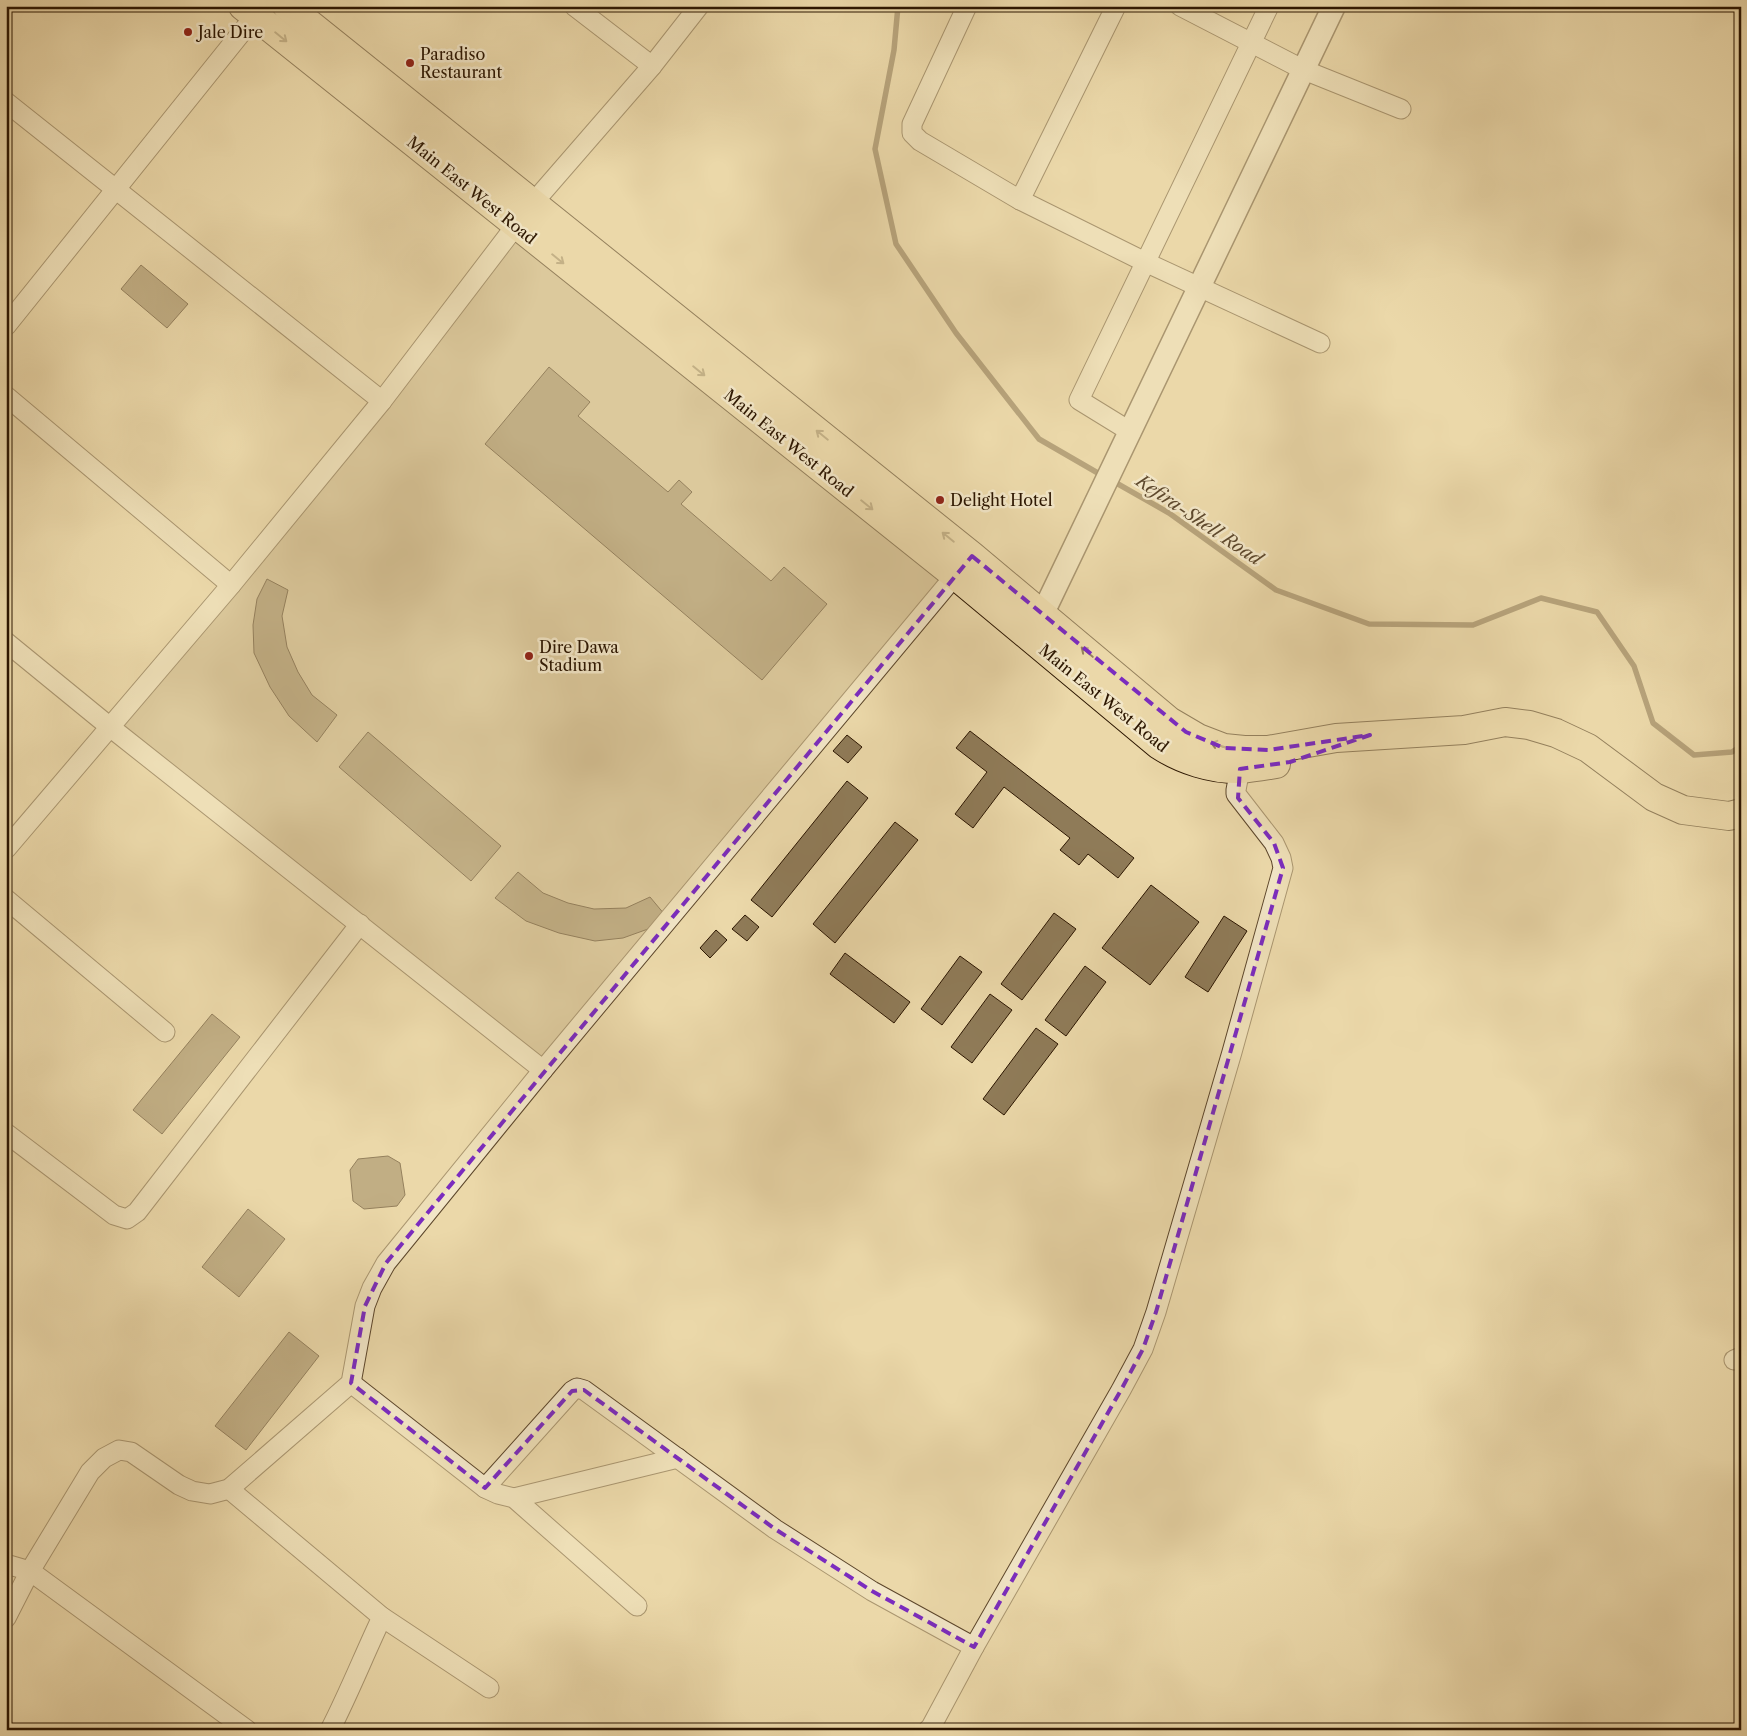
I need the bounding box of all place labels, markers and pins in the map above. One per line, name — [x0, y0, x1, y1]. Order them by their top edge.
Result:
place label: Jale Dire — [195, 22, 263, 42]
marker: Jale Dire — [182, 26, 194, 38]
place label: Paradiso Restaurant — [420, 44, 503, 82]
marker: Paradiso Restaurant — [404, 57, 416, 69]
place label: Delight Hotel — [950, 490, 1053, 510]
marker: Delight Hotel — [934, 494, 946, 506]
place label: Dire Dawa Stadium — [539, 637, 619, 675]
marker: Dire Dawa Stadium — [523, 650, 535, 662]

